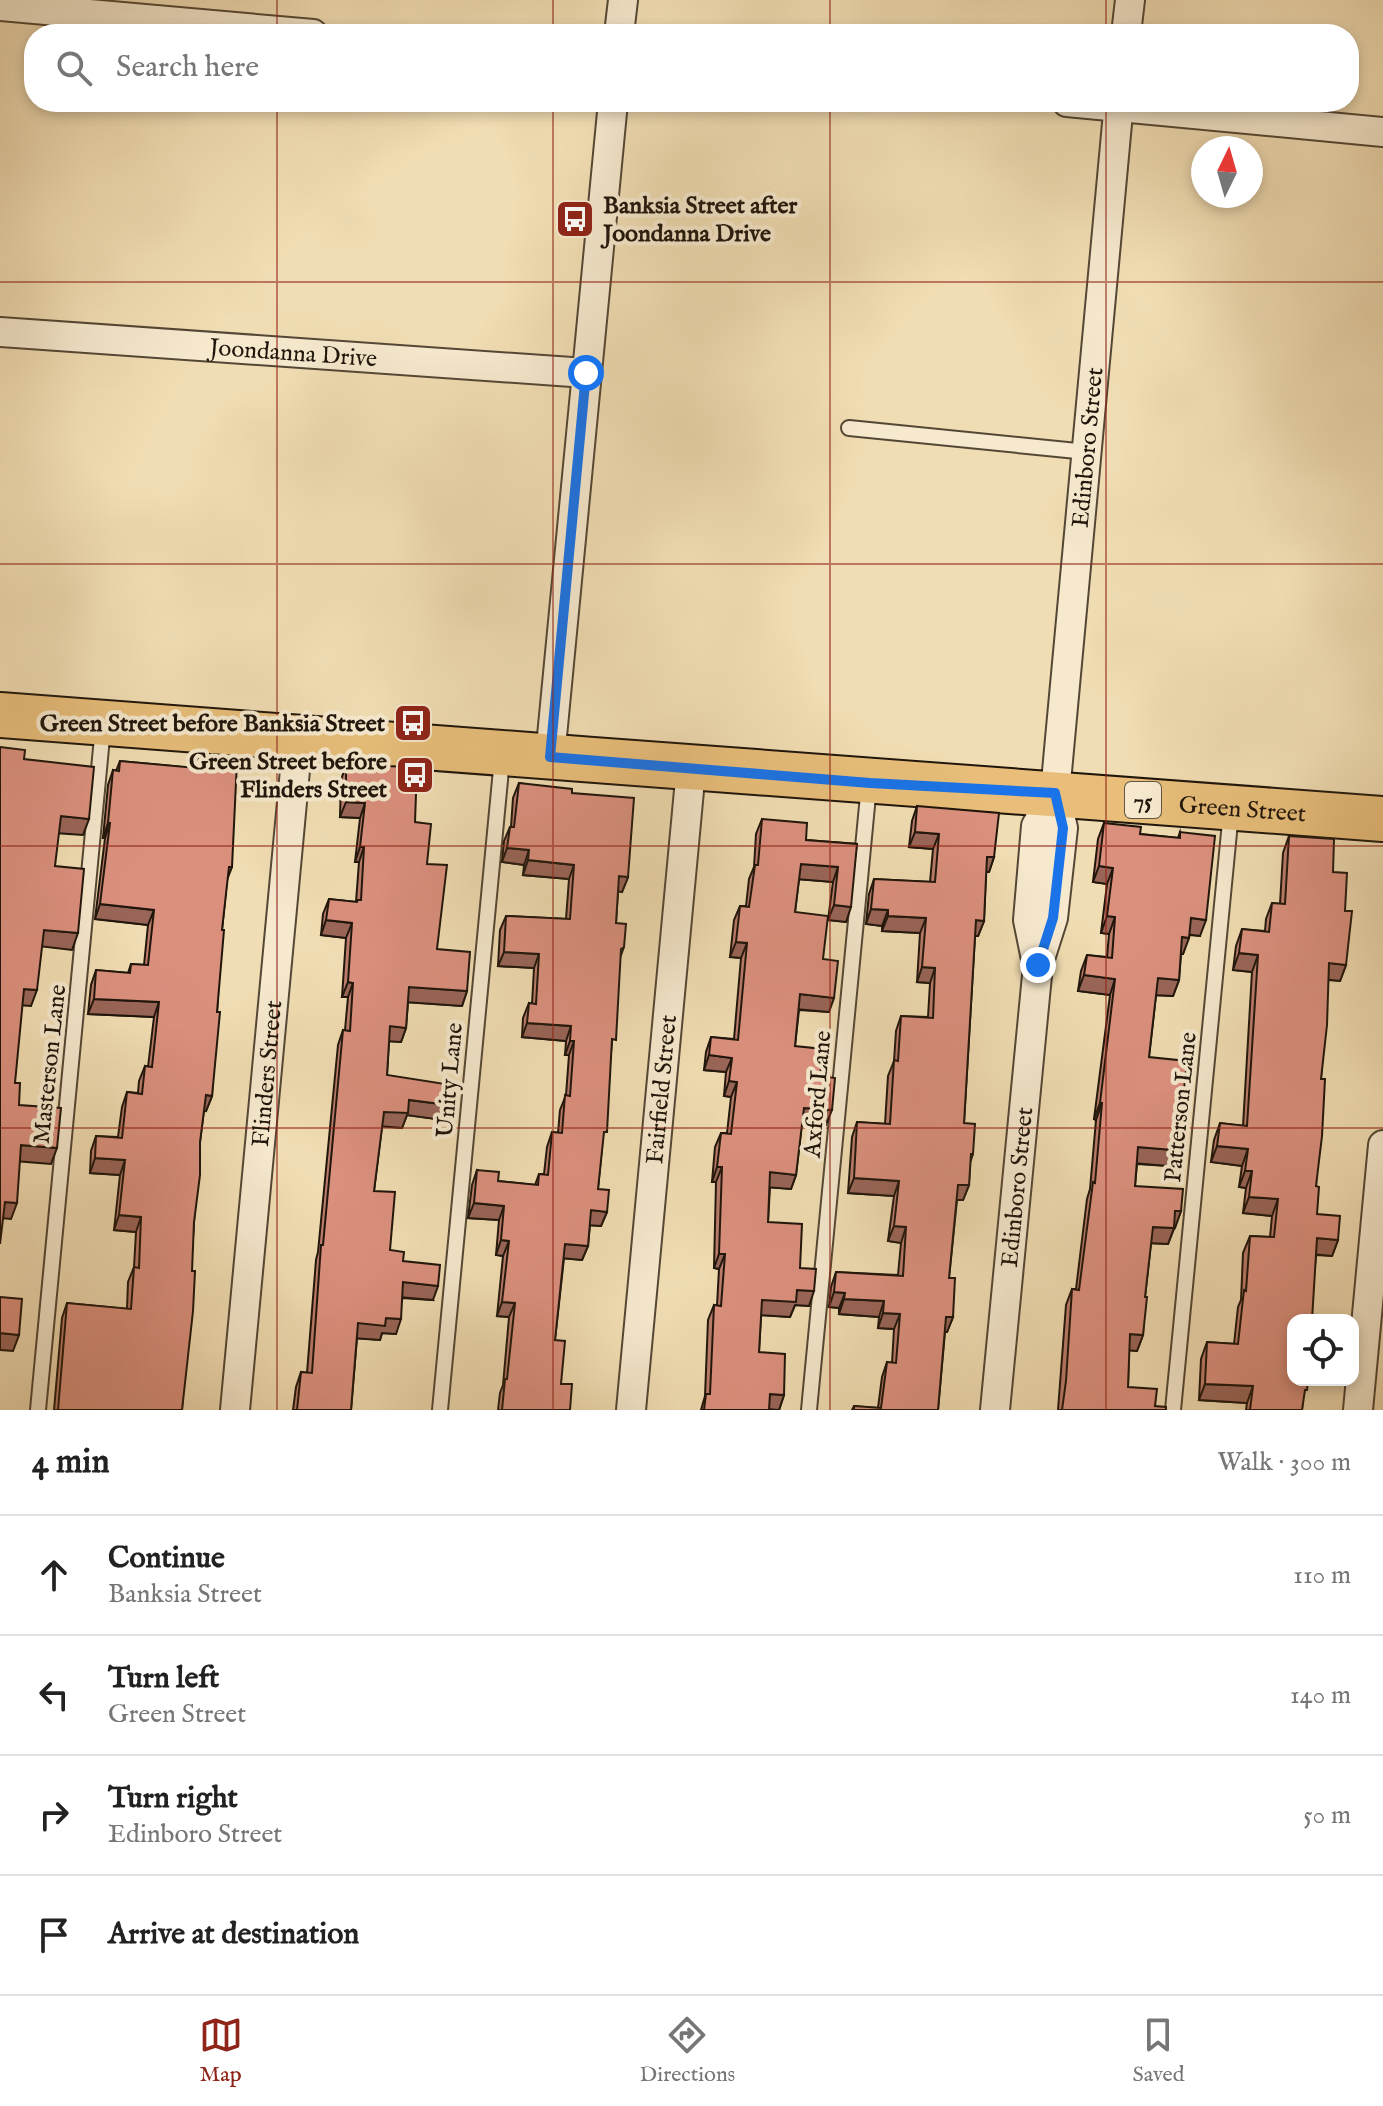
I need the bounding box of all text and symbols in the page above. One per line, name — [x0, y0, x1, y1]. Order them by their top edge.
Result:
search box — [24, 24, 1359, 112]
icon: search — [52, 46, 96, 90]
text: Search here — [116, 49, 259, 87]
north arrow — [1191, 136, 1263, 208]
place label: Banksia Street after Joondanna Drive — [600, 191, 798, 250]
bus stop icon: Banksia Street after Joondanna Drive — [554, 198, 596, 240]
street label: Joondanna Drive — [205, 332, 378, 375]
route start — [568, 355, 604, 391]
street label: Edinboro Street — [1066, 366, 1111, 529]
bus stop icon: Green Street before Banksia Street — [392, 702, 434, 744]
place label: Green Street before Banksia Street — [40, 709, 386, 740]
place label: Green Street before Flinders Street — [189, 747, 388, 806]
bus stop icon: Green Street before Flinders Street — [394, 754, 436, 796]
road number: 75 — [1125, 782, 1161, 818]
street label: Green Street — [1178, 790, 1307, 830]
route end — [1020, 947, 1056, 983]
street label: Masterson Lane — [27, 983, 74, 1145]
street label: Flinders Street — [246, 999, 290, 1148]
street label: Fairfield Street — [640, 1014, 685, 1166]
street label: Unity Lane — [430, 1021, 471, 1139]
street label: Axford Lane — [797, 1029, 839, 1160]
street label: Patterson Lane — [1158, 1030, 1205, 1184]
street label: Edinboro Street — [995, 1106, 1041, 1269]
map controls — [1287, 1314, 1359, 1386]
button: locate — [1287, 1314, 1359, 1386]
text: 4 min — [32, 1441, 110, 1484]
text: Walk · 300 m — [1217, 1446, 1351, 1479]
text: Continue — [108, 1540, 225, 1578]
icon: ahead — [32, 1553, 76, 1597]
text: 110 m — [1293, 1559, 1351, 1592]
text: Banksia Street — [108, 1578, 262, 1611]
text: Turn left — [108, 1660, 219, 1698]
icon: left — [32, 1673, 76, 1717]
text: 140 m — [1290, 1679, 1351, 1712]
text: Green Street — [108, 1698, 246, 1731]
text: Turn right — [108, 1780, 238, 1818]
icon: right — [32, 1793, 76, 1837]
text: 50 m — [1303, 1799, 1351, 1832]
text: Edinboro Street — [108, 1818, 282, 1851]
icon: arrive — [32, 1913, 76, 1957]
text: Arrive at destination — [108, 1916, 359, 1954]
tab: Map — [199, 2013, 243, 2089]
tab: Directions — [640, 2013, 735, 2089]
tab: Saved — [1132, 2013, 1184, 2089]

